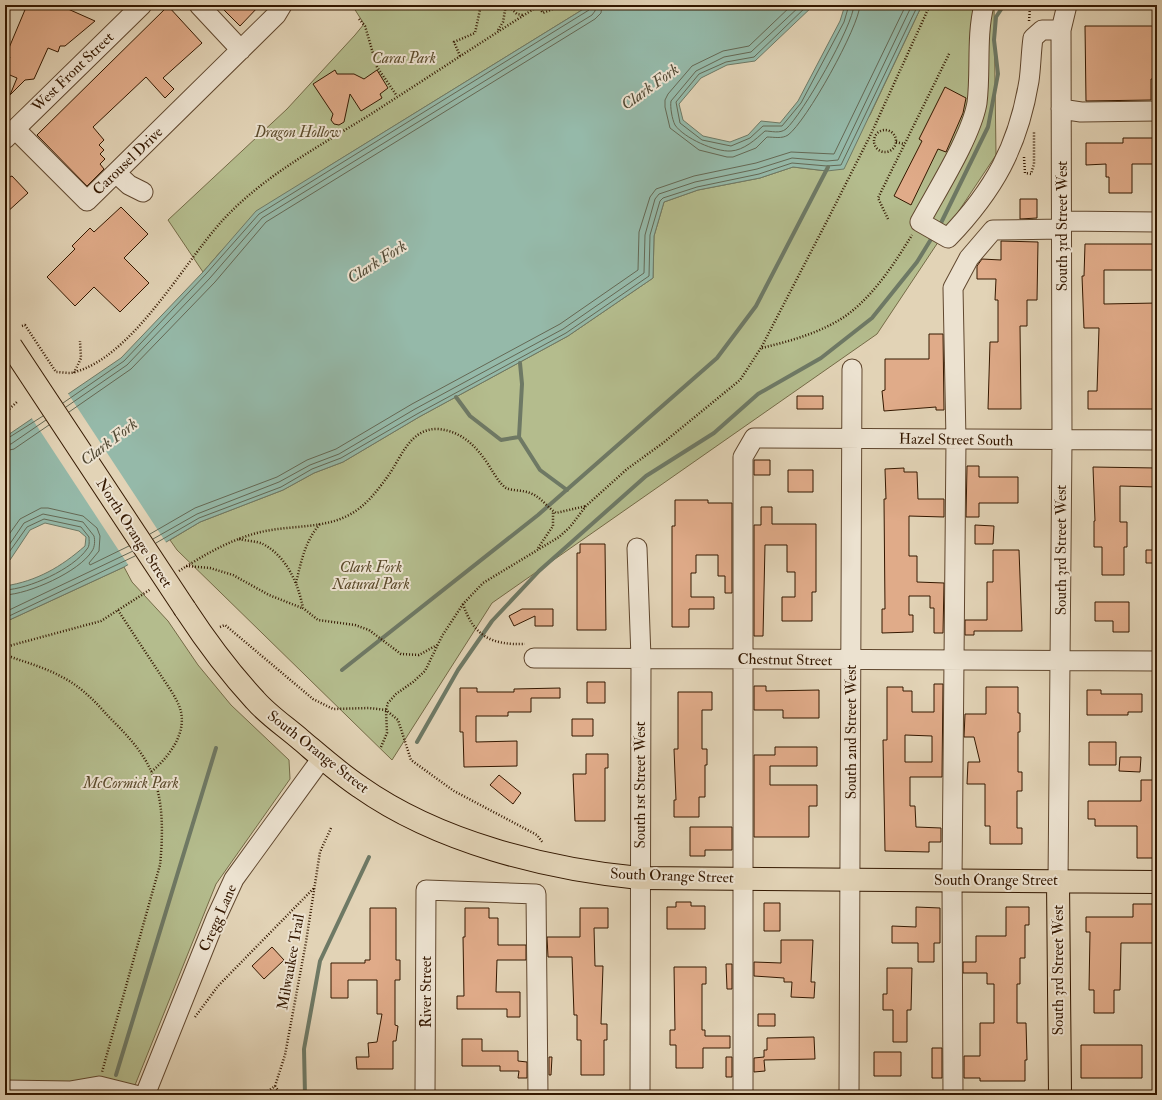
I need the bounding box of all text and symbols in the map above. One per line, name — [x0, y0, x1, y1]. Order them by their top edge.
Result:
street label: West Front Street — [27, 28, 118, 117]
park label: Caras Park — [372, 49, 436, 68]
water label: Clark Fork — [617, 59, 683, 115]
street label: Carousel Drive — [89, 123, 167, 199]
park label: Dragon Hollow — [254, 123, 341, 142]
street label: South 3rd Street West — [1053, 161, 1072, 291]
water label: Clark Fork — [344, 236, 411, 288]
water label: Clark Fork — [76, 414, 142, 470]
street label: Hazel Street South — [899, 430, 1013, 450]
street label: North Orange Street — [92, 475, 176, 591]
street label: South 3rd Street West — [1052, 485, 1071, 615]
park label: Clark Fork Natural Park — [331, 558, 410, 594]
street label: Chestnut Street — [738, 650, 833, 670]
street label: South 2nd Street West — [842, 665, 861, 799]
street label: South Orange Street — [263, 706, 373, 798]
street label: South 1st Street West — [631, 721, 650, 849]
park label: McCormick Park — [82, 774, 179, 793]
street label: South Orange Street — [610, 864, 734, 888]
street label: South Orange Street — [934, 871, 1058, 890]
street label: Cregg Lane — [195, 881, 241, 955]
street label: South 3rd Street West — [1049, 905, 1068, 1035]
street label: Milwaukee Trail — [273, 912, 309, 1011]
street label: River Street — [417, 956, 436, 1028]

